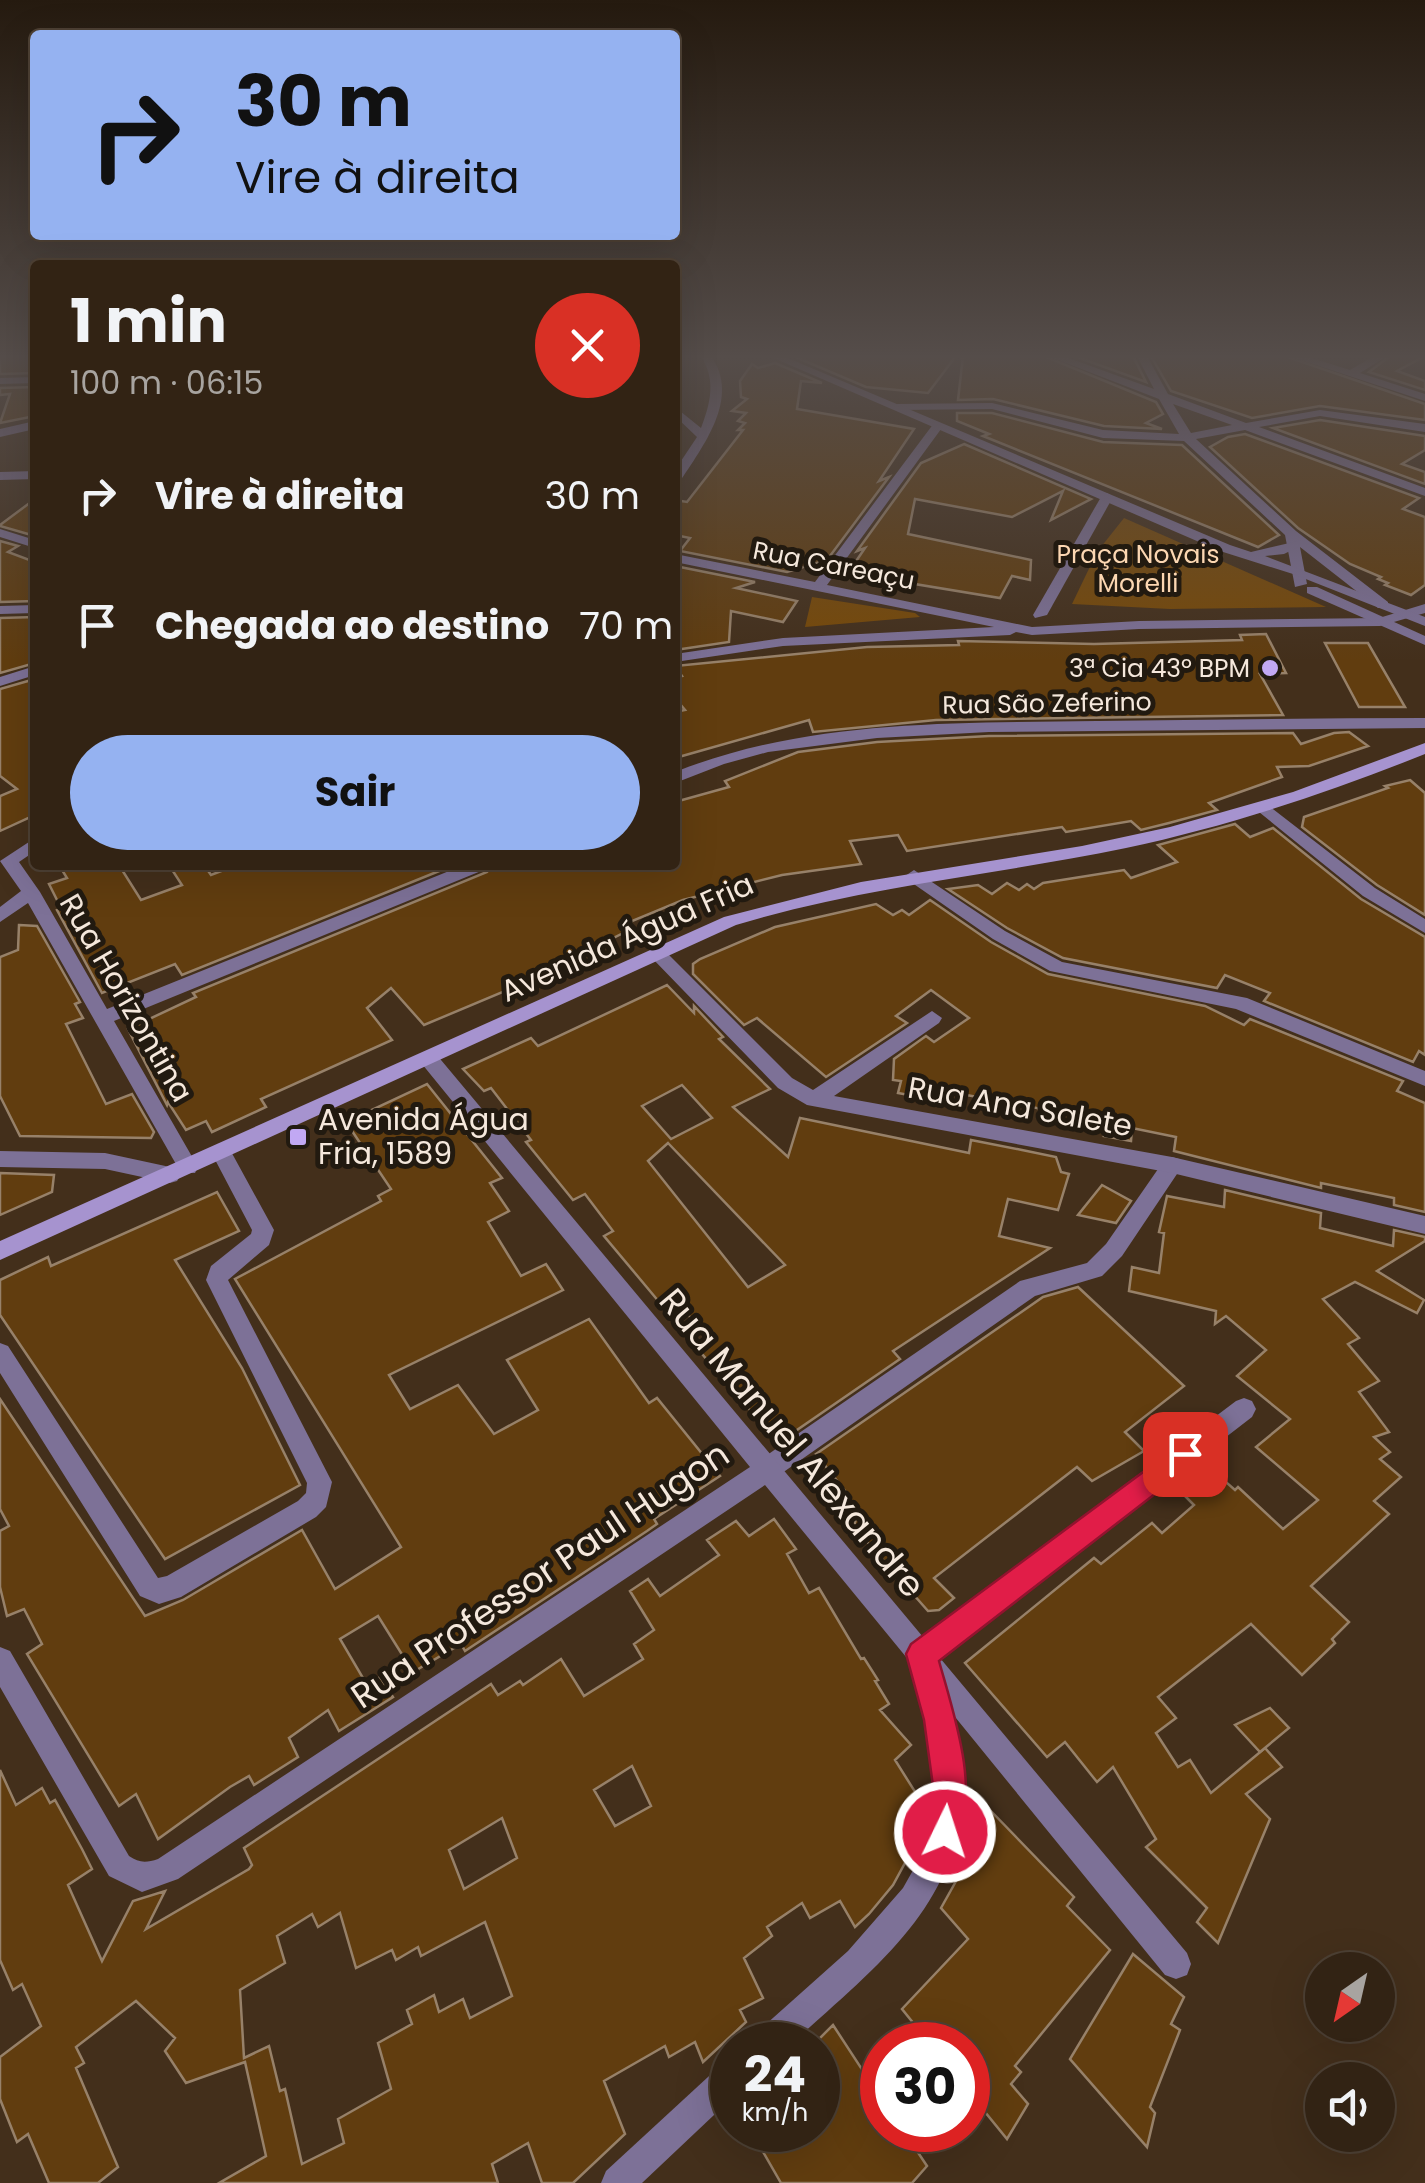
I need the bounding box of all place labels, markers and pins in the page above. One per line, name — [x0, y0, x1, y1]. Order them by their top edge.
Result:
place label: 3ª Cia 43º BPM — [1069, 651, 1250, 686]
marker: 3ª Cia 43º BPM — [1259, 657, 1281, 679]
place label: Avenida Água Fria, 1589 — [318, 1098, 529, 1175]
marker: Avenida Água Fria, 1589 — [287, 1126, 309, 1148]
pin — [1143, 1412, 1228, 1497]

